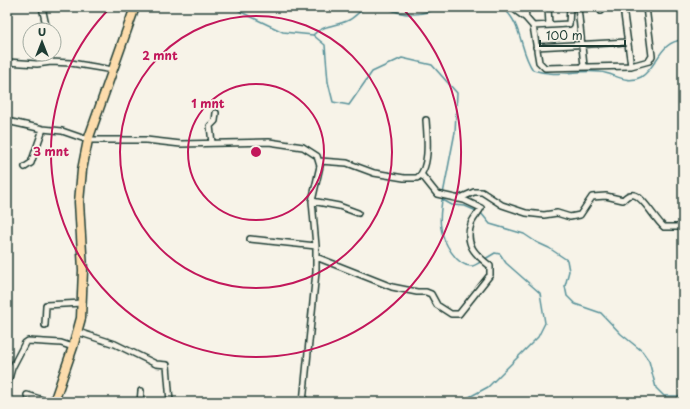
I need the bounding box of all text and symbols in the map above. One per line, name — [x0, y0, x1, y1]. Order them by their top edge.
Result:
north arrow — [22, 22, 62, 62]
scale bar — [540, 22, 625, 48]
text: U — [38, 23, 46, 40]
text: 100 m — [546, 26, 583, 44]
text: 2 mnt — [142, 46, 178, 64]
text: 1 mnt — [191, 94, 225, 112]
text: 3 mnt — [33, 142, 69, 160]
centre of rings — [249, 145, 263, 159]

